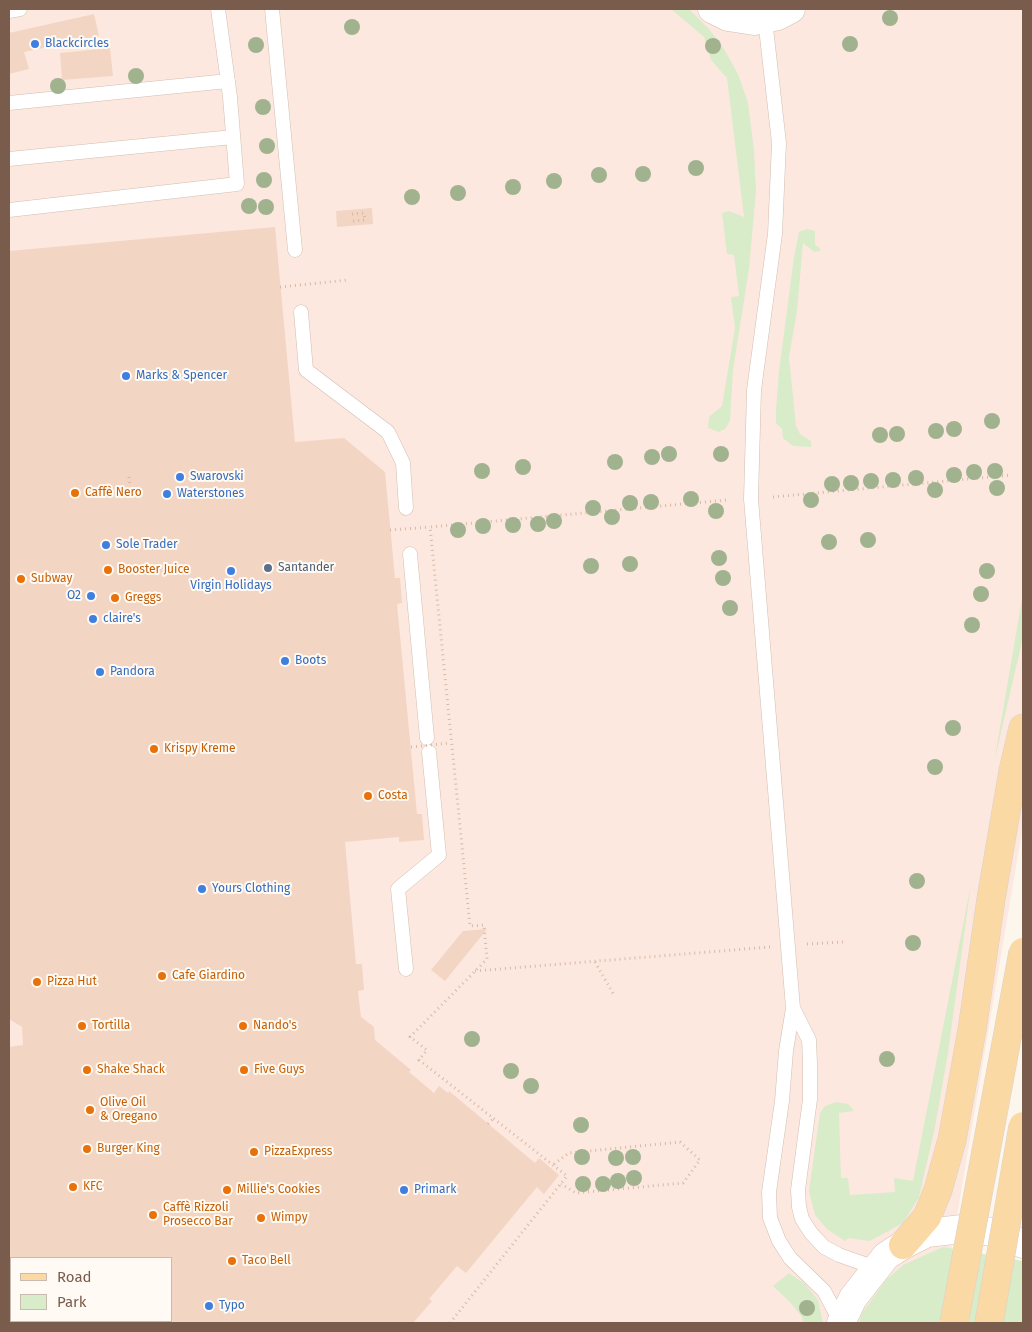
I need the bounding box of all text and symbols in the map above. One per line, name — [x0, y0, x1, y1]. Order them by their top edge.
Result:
place label: Blackcircles — [45, 37, 109, 51]
marker: Blackcircles — [29, 38, 41, 50]
place label: Marks & Spencer — [136, 369, 227, 383]
marker: Marks & Spencer — [120, 370, 132, 382]
place label: Swarovski — [190, 470, 244, 484]
marker: Swarovski — [174, 471, 186, 483]
place label: Caffè Nero — [85, 486, 142, 500]
marker: Caffè Nero — [69, 487, 81, 499]
place label: Waterstones — [177, 487, 244, 501]
marker: Waterstones — [161, 488, 173, 500]
place label: Sole Trader — [116, 538, 178, 552]
marker: Sole Trader — [100, 539, 112, 551]
place label: Santander — [278, 561, 334, 575]
marker: Santander — [262, 562, 274, 574]
place label: Booster Juice — [118, 563, 189, 577]
marker: Booster Juice — [102, 564, 114, 576]
marker: Virgin Holidays — [225, 565, 237, 577]
place label: Subway — [31, 572, 72, 586]
marker: Subway — [15, 573, 27, 585]
place label: Virgin Holidays — [190, 579, 272, 593]
place label: O2 — [67, 589, 81, 603]
marker: O2 — [85, 590, 97, 602]
place label: Greggs — [125, 591, 161, 605]
marker: Greggs — [109, 592, 121, 604]
place label: claire's — [103, 612, 141, 626]
marker: claire's — [87, 613, 99, 625]
place label: Boots — [295, 654, 326, 668]
marker: Boots — [279, 655, 291, 667]
place label: Pandora — [110, 665, 155, 679]
marker: Pandora — [94, 666, 106, 678]
place label: Krispy Kreme — [164, 742, 236, 756]
marker: Krispy Kreme — [148, 743, 160, 755]
place label: Costa — [378, 789, 408, 803]
marker: Costa — [362, 790, 374, 802]
place label: Yours Clothing — [212, 882, 290, 896]
marker: Yours Clothing — [196, 883, 208, 895]
place label: Cafe Giardino — [172, 969, 245, 983]
marker: Cafe Giardino — [156, 970, 168, 982]
place label: Pizza Hut — [47, 975, 97, 989]
marker: Pizza Hut — [31, 976, 43, 988]
place label: Tortilla — [92, 1019, 130, 1033]
place label: Nando's — [253, 1019, 297, 1033]
marker: Tortilla — [76, 1020, 88, 1032]
marker: Nando's — [237, 1020, 249, 1032]
place label: Shake Shack — [97, 1063, 165, 1077]
place label: Five Guys — [254, 1063, 304, 1077]
marker: Shake Shack — [81, 1064, 93, 1076]
marker: Five Guys — [238, 1064, 250, 1076]
place label: Olive Oil & Oregano — [100, 1096, 158, 1124]
marker: Olive Oil & Oregano — [84, 1104, 96, 1116]
place label: Burger King — [97, 1142, 160, 1156]
marker: Burger King — [81, 1143, 93, 1155]
place label: PizzaExpress — [264, 1145, 332, 1159]
marker: PizzaExpress — [248, 1146, 260, 1158]
place label: KFC — [83, 1180, 102, 1194]
marker: KFC — [67, 1181, 79, 1193]
place label: Millie's Cookies — [237, 1183, 320, 1197]
place label: Primark — [414, 1183, 456, 1197]
marker: Millie's Cookies — [221, 1184, 233, 1196]
marker: Primark — [398, 1184, 410, 1196]
place label: Caffè Rizzoli Prosecco Bar — [163, 1201, 233, 1229]
marker: Caffè Rizzoli Prosecco Bar — [147, 1209, 159, 1221]
place label: Wimpy — [271, 1211, 308, 1225]
marker: Wimpy — [255, 1212, 267, 1224]
place label: Taco Bell — [242, 1254, 291, 1268]
marker: Taco Bell — [226, 1255, 238, 1267]
legend — [10, 1257, 172, 1322]
text: Road — [57, 1268, 92, 1286]
text: Park — [57, 1293, 87, 1311]
place label: Typo — [219, 1299, 245, 1313]
marker: Typo — [203, 1300, 215, 1312]

